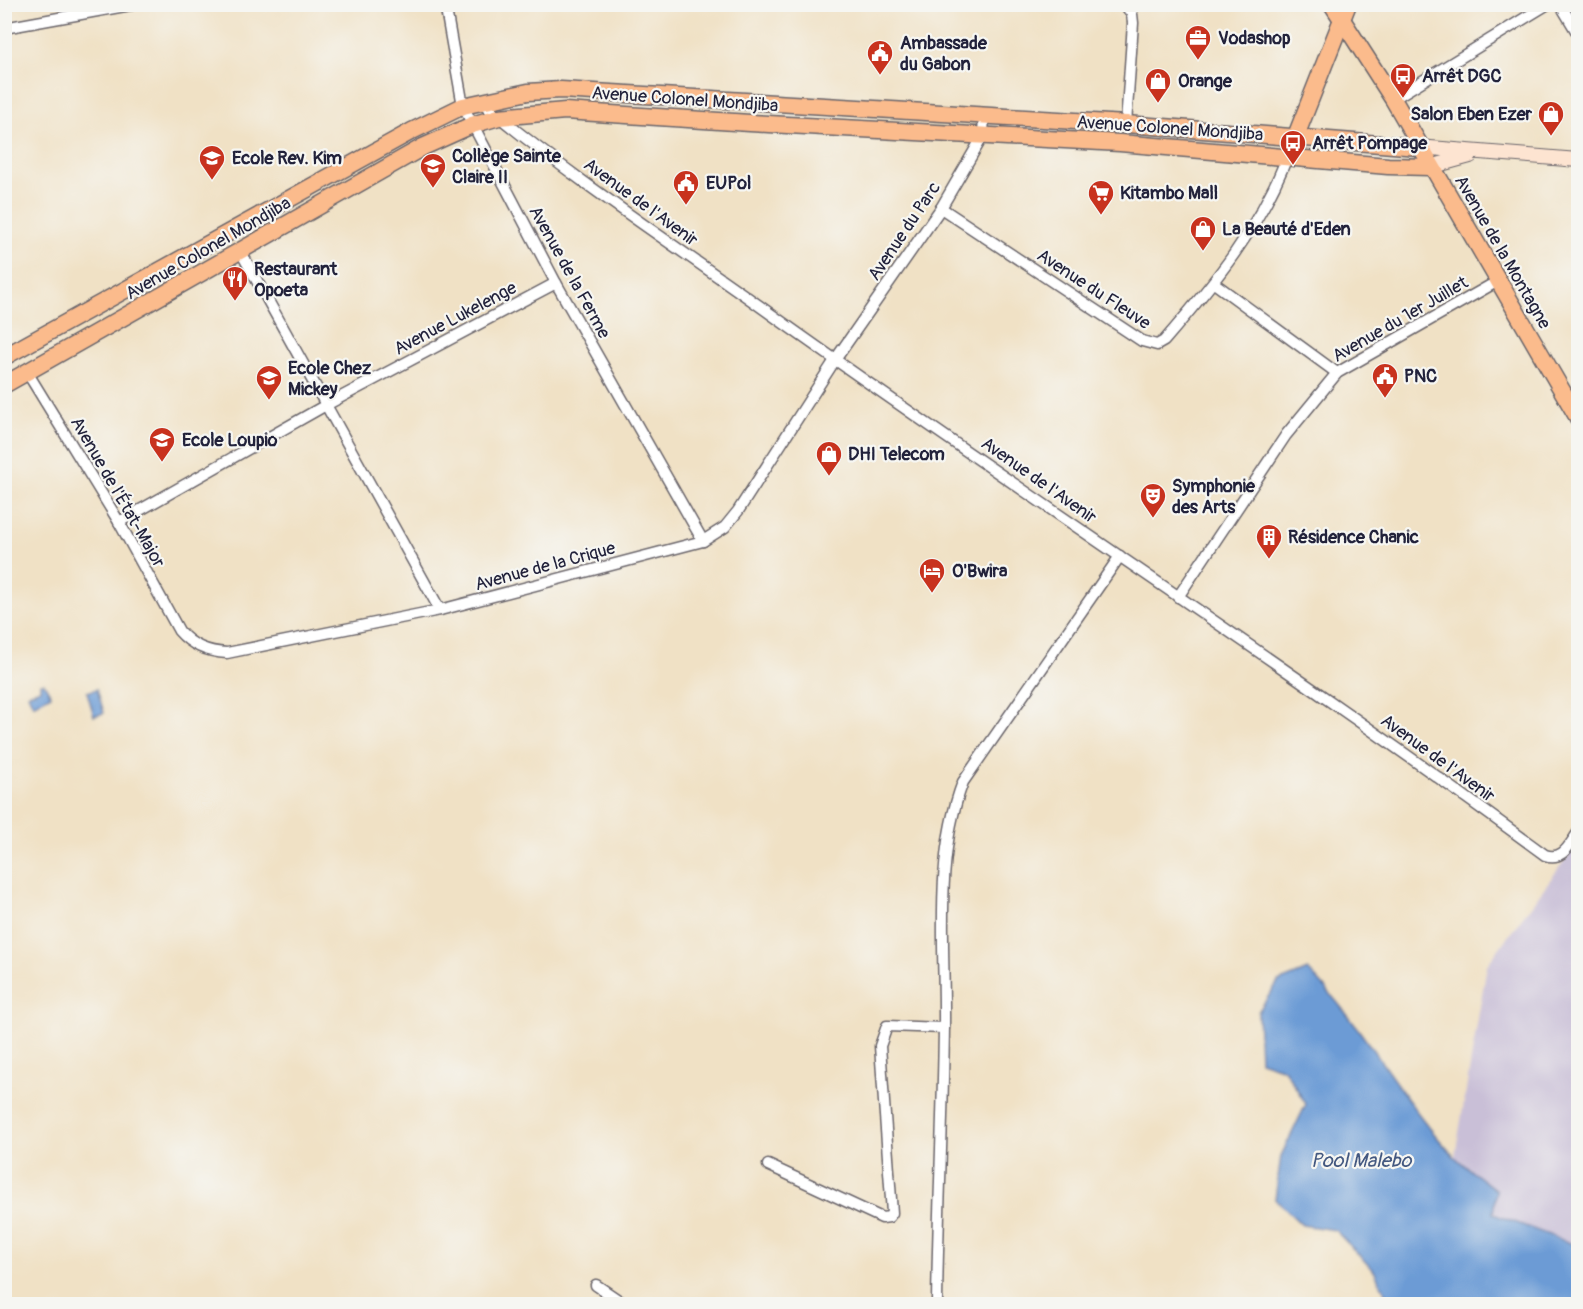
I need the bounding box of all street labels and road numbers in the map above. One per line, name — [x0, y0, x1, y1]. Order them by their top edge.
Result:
street label: Avenue Colonel Mondjiba — [591, 82, 779, 117]
street label: Avenue Colonel Mondjiba — [1076, 111, 1264, 146]
street label: Avenue de l'Avenir — [579, 153, 703, 252]
street label: Avenue de la Montagne — [1449, 171, 1556, 333]
street label: Avenue du Parc — [863, 178, 946, 285]
street label: Avenue Colonel Mondjiba — [122, 192, 295, 305]
street label: Avenue de la Ferme — [524, 202, 616, 343]
street label: Avenue du Fleuve — [1033, 244, 1155, 335]
street label: Avenue du 1er Juillet — [1328, 271, 1473, 368]
street label: Avenue Lukelenge — [390, 276, 521, 360]
street label: Avenue de l'État-Major — [65, 413, 170, 572]
street label: Avenue de l'Avenir — [976, 432, 1101, 529]
street label: Avenue de la Crique — [472, 537, 618, 596]
street label: Avenue de l'Avenir — [1376, 709, 1500, 808]

